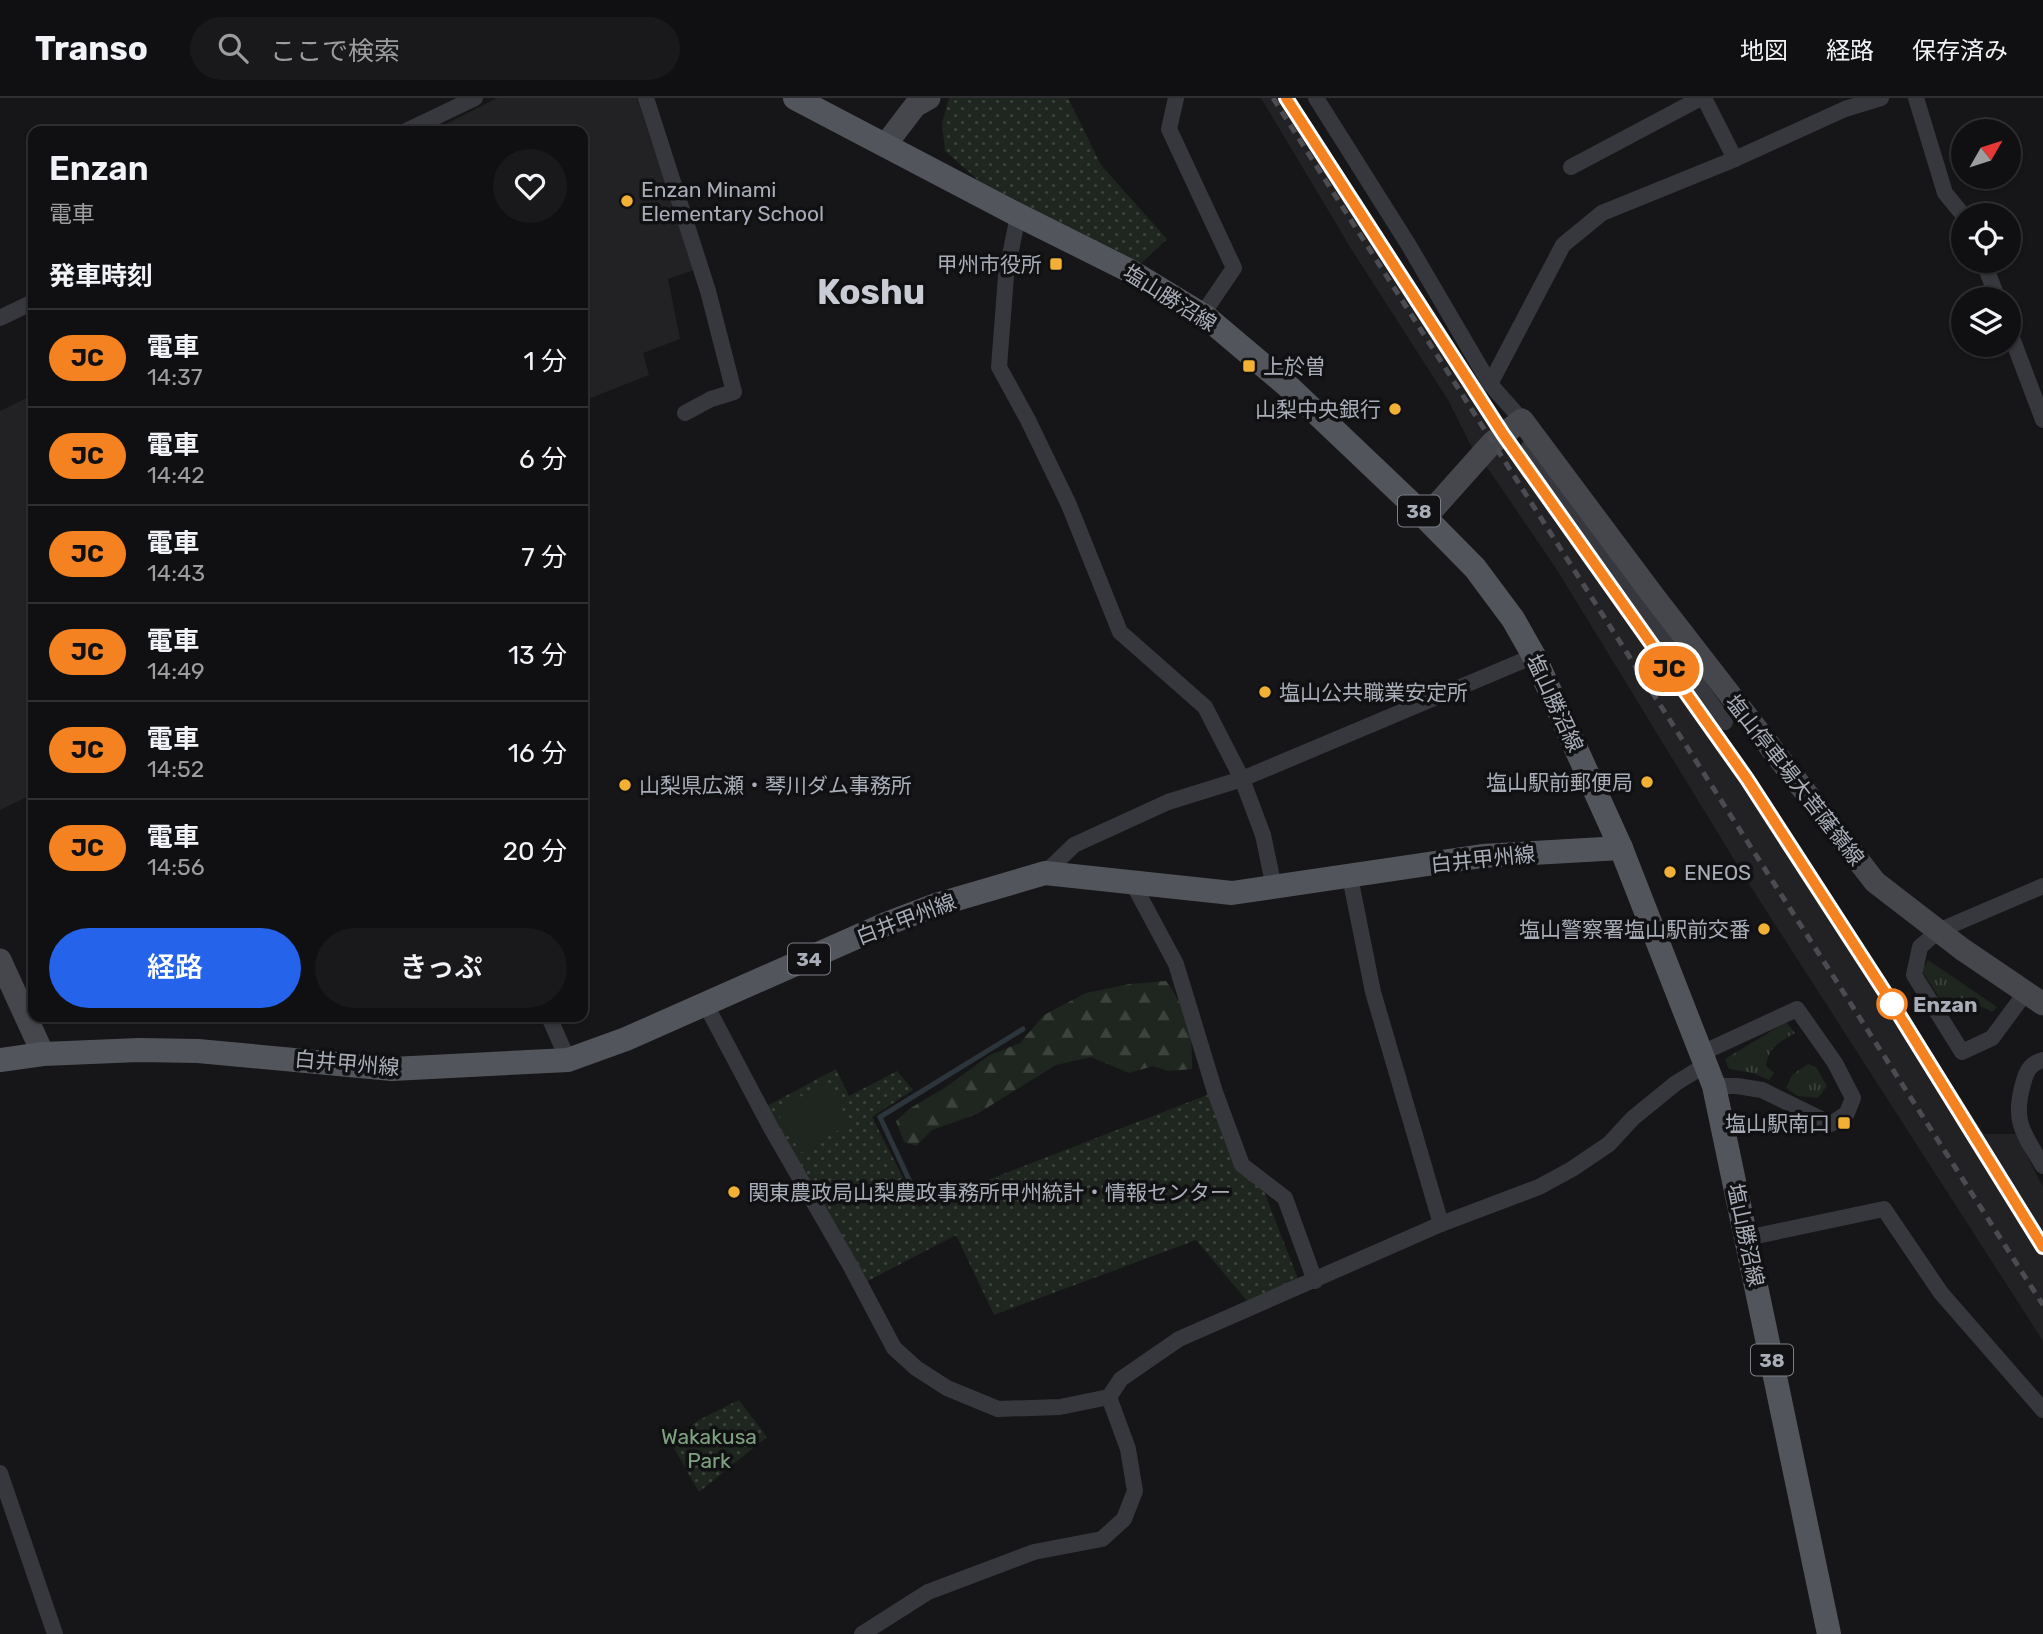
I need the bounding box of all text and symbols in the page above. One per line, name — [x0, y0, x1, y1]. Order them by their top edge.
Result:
search box — [190, 17, 680, 80]
text: Transo — [35, 29, 148, 68]
icon: search — [214, 29, 252, 67]
text: ここで検索 — [270, 36, 400, 67]
text: 地図 — [1740, 37, 1788, 65]
text: 経路 — [1826, 37, 1874, 65]
text: 保存済み — [1912, 37, 2008, 65]
north arrow — [1951, 119, 2021, 189]
map controls — [1951, 119, 2021, 357]
text: Enzan — [49, 149, 149, 188]
button: heart — [493, 149, 567, 223]
place label: Enzan Minami Elementary School — [641, 177, 824, 226]
marker: Enzan Minami Elementary School — [619, 193, 635, 209]
text: 電車 — [49, 200, 95, 228]
button: locate — [1951, 203, 2021, 273]
place label: 甲州市役所 — [937, 252, 1042, 277]
marker: 甲州市役所 — [1048, 256, 1064, 272]
street label: 塩山勝沼線 — [1119, 260, 1221, 336]
text: 発車時刻 — [49, 261, 153, 292]
district label: Koshu — [817, 271, 925, 313]
button: layers — [1951, 287, 2021, 357]
text: 電車 — [147, 332, 199, 363]
text: JC — [71, 344, 104, 372]
text: 1 分 — [524, 346, 567, 377]
place label: 上於曽 — [1263, 354, 1326, 379]
marker: 上於曽 — [1241, 358, 1257, 374]
text: 14:37 — [147, 363, 203, 391]
place label: 山梨中央銀行 — [1255, 397, 1381, 422]
marker: 山梨中央銀行 — [1387, 401, 1403, 417]
text: 電車 — [147, 430, 199, 461]
text: JC — [71, 442, 104, 470]
text: 6 分 — [519, 444, 567, 475]
text: 14:42 — [147, 461, 205, 489]
road number: 38 — [1398, 496, 1440, 526]
text: 電車 — [147, 528, 199, 559]
text: JC — [71, 540, 104, 568]
text: 7 分 — [521, 542, 567, 573]
text: 14:43 — [147, 559, 205, 587]
text: 電車 — [147, 626, 199, 657]
text: JC — [71, 638, 104, 666]
text: 13 分 — [508, 640, 567, 671]
line badge: JC — [1638, 646, 1700, 692]
street label: 塩山勝沼線 — [1521, 650, 1589, 756]
text: JC — [1653, 655, 1685, 683]
text: 14:49 — [147, 657, 205, 685]
place label: 塩山公共職業安定所 — [1279, 680, 1468, 705]
marker: 塩山公共職業安定所 — [1257, 684, 1273, 700]
street label: 塩山停車場大菩薩嶺線 — [1721, 690, 1869, 870]
text: 電車 — [147, 724, 199, 755]
text: JC — [71, 736, 104, 764]
text: 16 分 — [508, 738, 567, 769]
text: 14:52 — [147, 755, 204, 783]
place label: 塩山駅前郵便局 — [1486, 770, 1633, 795]
place label: 山梨県広瀬・琴川ダム事務所 — [639, 773, 912, 798]
marker: 塩山駅前郵便局 — [1639, 774, 1655, 790]
marker: 山梨県広瀬・琴川ダム事務所 — [617, 777, 633, 793]
text: 電車 — [147, 822, 199, 853]
text: JC — [71, 834, 104, 862]
text: 20 分 — [503, 836, 567, 867]
street label: 白井甲州線 — [1429, 841, 1537, 877]
text: 14:56 — [147, 853, 205, 881]
place label: ENEOS — [1684, 860, 1751, 885]
marker: ENEOS — [1662, 864, 1678, 880]
street label: 白井甲州線 — [853, 889, 959, 949]
place label: 塩山警察署塩山駅前交番 — [1519, 917, 1750, 942]
marker: 塩山警察署塩山駅前交番 — [1756, 921, 1772, 937]
button: 経路 — [49, 928, 301, 1008]
button: きっぷ — [315, 928, 567, 1008]
road number: 34 — [788, 944, 830, 974]
marker: Enzan — [1877, 989, 1907, 1019]
place label: Enzan — [1913, 992, 1977, 1017]
street label: 白井甲州線 — [294, 1046, 400, 1080]
place label: 塩山駅南口 — [1725, 1111, 1830, 1136]
marker: 塩山駅南口 — [1836, 1115, 1852, 1131]
place label: 関東農政局山梨農政事務所甲州統計・情報センター — [748, 1180, 1231, 1205]
street label: 塩山勝沼線 — [1723, 1181, 1769, 1289]
marker: 関東農政局山梨農政事務所甲州統計・情報センター — [726, 1184, 742, 1200]
road number: 38 — [1751, 1344, 1793, 1376]
park label: Wakakusa Park — [661, 1424, 757, 1473]

